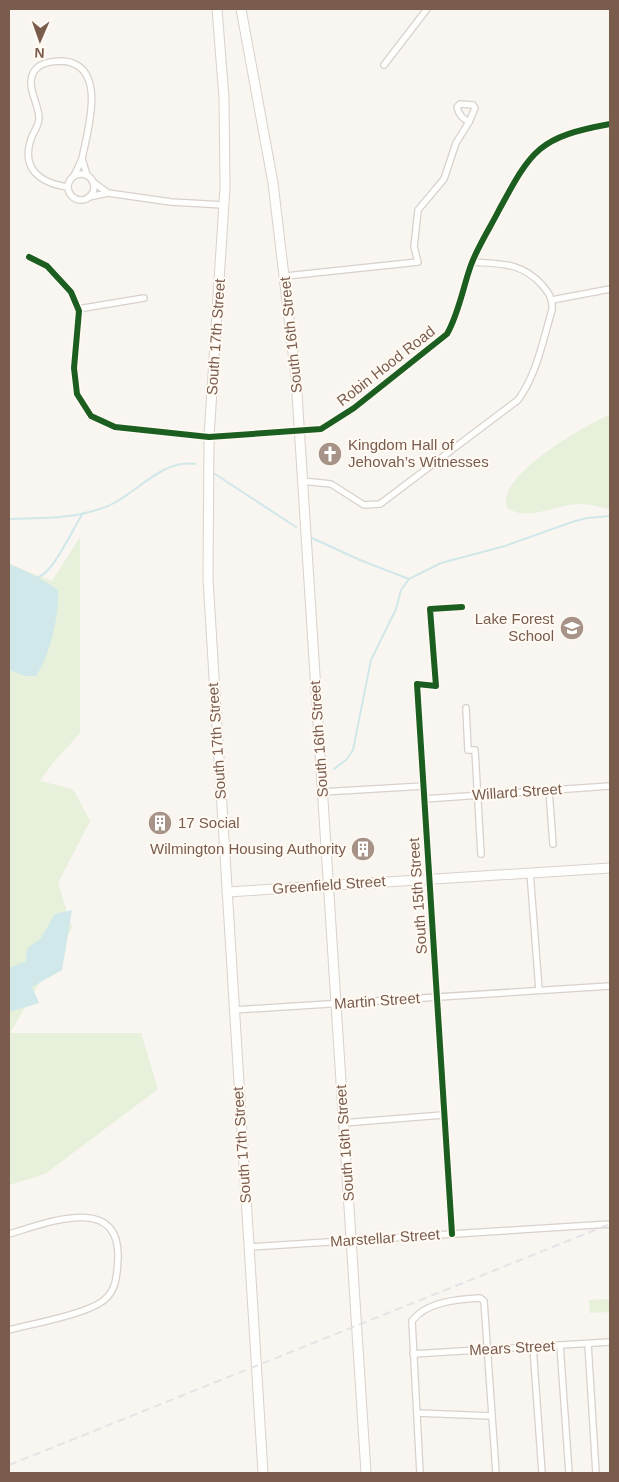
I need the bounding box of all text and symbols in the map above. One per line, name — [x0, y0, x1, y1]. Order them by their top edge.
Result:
north arrow — [15, 15, 65, 65]
text: N — [34, 45, 45, 61]
street label: South 16th Street — [276, 275, 305, 394]
street label: South 17th Street — [203, 277, 228, 396]
street label: Robin Hood Road — [333, 322, 438, 409]
place label: Kingdom Hall of Jehovah’s Witnesses — [348, 436, 489, 470]
church icon: Kingdom Hall of Jehovah’s Witnesses — [317, 441, 343, 467]
place label: Lake Forest School — [475, 610, 555, 644]
school or university icon: Lake Forest School — [559, 615, 585, 641]
street label: South 16th Street — [306, 679, 331, 798]
street label: South 17th Street — [204, 681, 229, 800]
street label: Willard Street — [471, 780, 563, 803]
building icon: 17 Social — [147, 810, 173, 836]
place label: 17 Social — [178, 814, 240, 831]
building icon: Wilmington Housing Authority — [350, 836, 376, 862]
street label: South 15th Street — [405, 836, 430, 955]
place label: Wilmington Housing Authority — [150, 840, 346, 857]
street label: Greenfield Street — [272, 872, 387, 897]
street label: Martin Street — [334, 989, 421, 1012]
street label: South 16th Street — [332, 1083, 357, 1202]
street label: South 17th Street — [229, 1085, 254, 1204]
street label: Marstellar Street — [329, 1225, 441, 1250]
street label: Mears Street — [469, 1337, 556, 1358]

